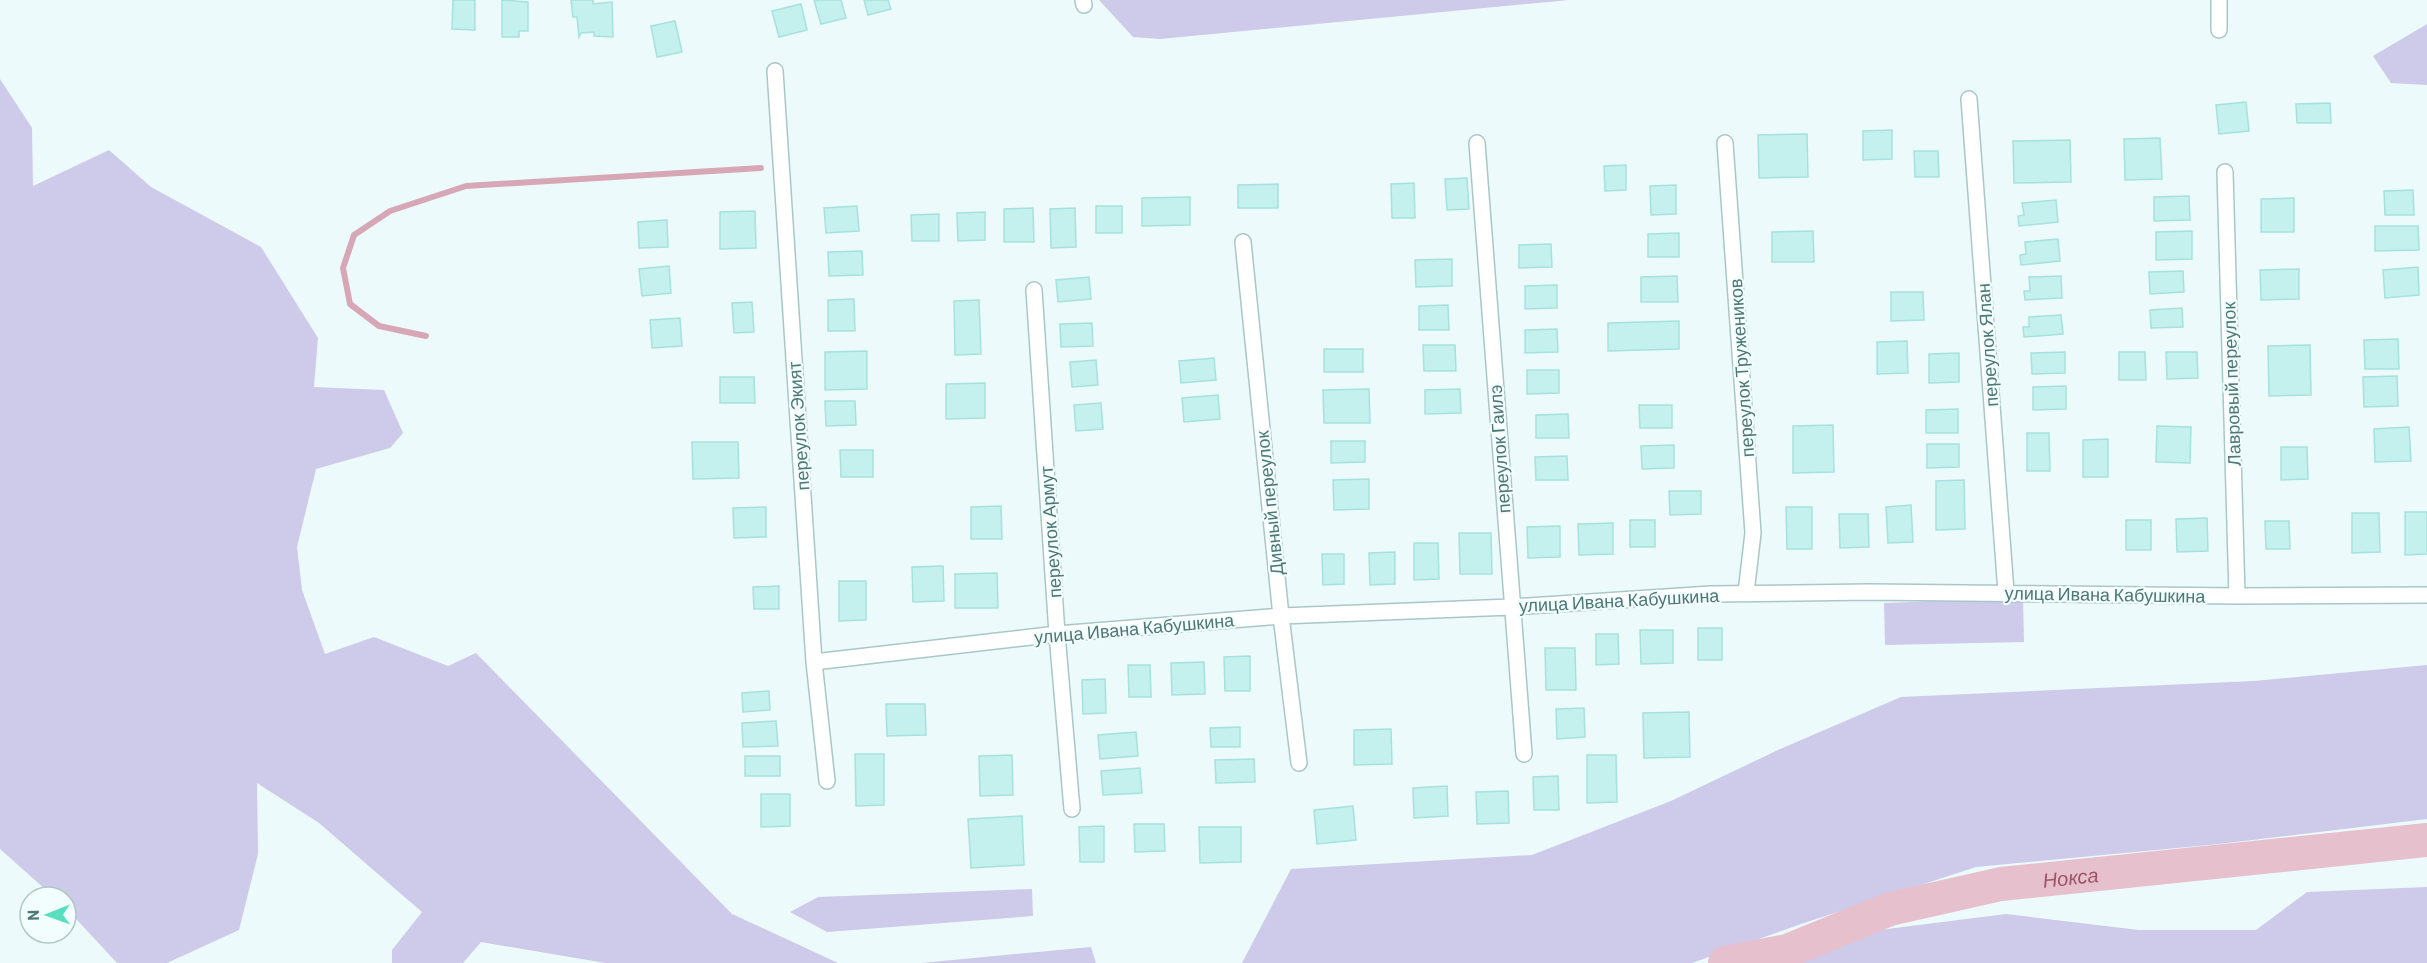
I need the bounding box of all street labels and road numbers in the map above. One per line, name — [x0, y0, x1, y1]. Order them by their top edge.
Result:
street label: переулок Тружеников — [1724, 278, 1758, 458]
street label: переулок Ялан — [1972, 282, 2002, 408]
street label: Лавровый переулок — [2217, 301, 2245, 467]
street label: переулок Экият — [783, 361, 813, 491]
street label: переулок Гаилэ — [1484, 384, 1514, 514]
street label: Дивный переулок — [1250, 430, 1288, 576]
street label: переулок Армут — [1034, 465, 1066, 599]
street label: улица Ивана Кабушкина — [2004, 581, 2206, 607]
street label: улица Ивана Кабушкина — [1518, 584, 1721, 616]
street label: улица Ивана Кабушкина — [1033, 608, 1236, 648]

